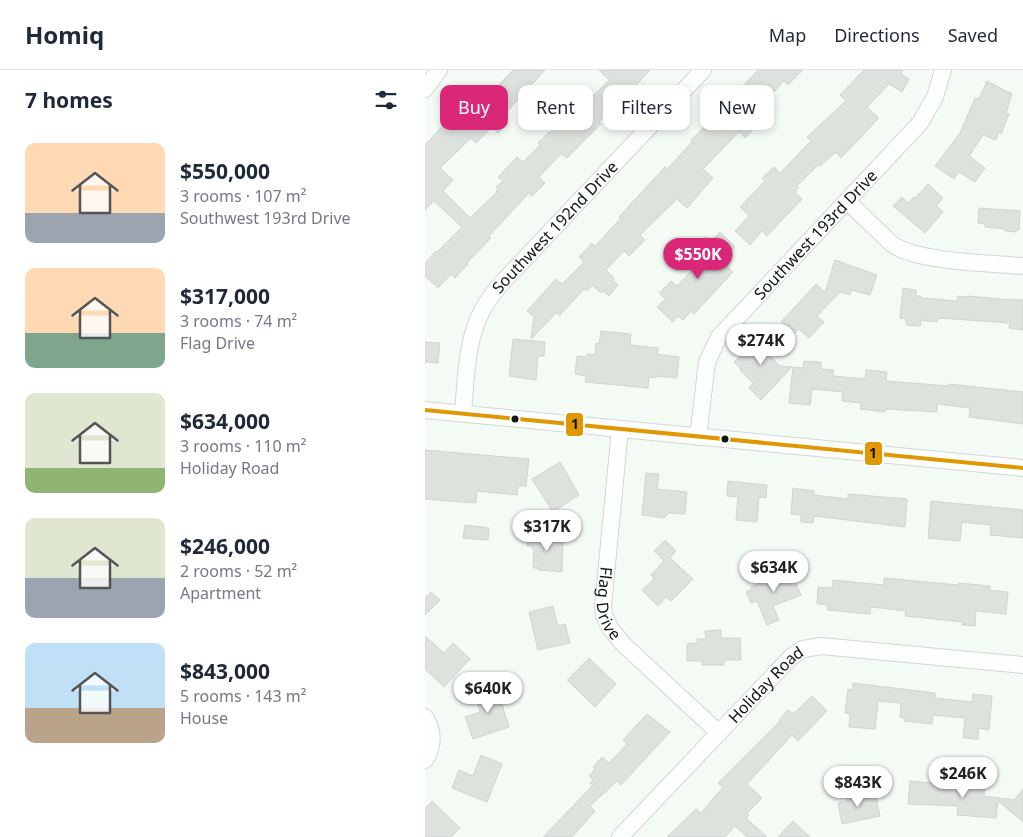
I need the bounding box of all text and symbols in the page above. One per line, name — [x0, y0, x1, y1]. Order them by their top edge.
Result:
text: Homiq — [25, 18, 104, 51]
text: Map — [769, 23, 806, 47]
text: Directions — [834, 23, 920, 47]
text: Saved — [948, 23, 998, 47]
chip: Buy — [440, 85, 508, 130]
chip: Rent — [518, 85, 593, 130]
chip: Filters — [603, 85, 690, 130]
chip: New — [700, 85, 774, 130]
text: 7 homes — [25, 86, 113, 114]
icon: filters — [372, 86, 400, 114]
street label: Southwest 192nd Drive — [487, 156, 623, 298]
text: $550,000 — [180, 157, 270, 185]
icon: home — [65, 163, 125, 223]
street label: Southwest 193rd Drive — [749, 165, 882, 304]
text: 3 rooms · 107 m² — [180, 185, 306, 207]
text: Southwest 193rd Drive — [180, 207, 351, 229]
pin: $550K — [663, 238, 733, 280]
text: $550K — [674, 243, 722, 265]
text: $317,000 — [180, 282, 270, 310]
icon: home — [65, 288, 125, 348]
text: 3 rooms · 74 m² — [180, 310, 297, 332]
pin: $274K — [726, 324, 796, 366]
text: $274K — [737, 329, 785, 351]
text: Flag Drive — [180, 332, 255, 354]
text: $634,000 — [180, 407, 270, 435]
line badge: 1 — [565, 412, 584, 437]
icon: home — [65, 413, 125, 473]
unlabelled marker — [510, 414, 520, 424]
text: 1 — [571, 414, 579, 433]
unlabelled marker — [720, 434, 730, 444]
text: 3 rooms · 110 m² — [180, 435, 306, 457]
line badge: 1 — [864, 441, 883, 466]
text: 1 — [869, 443, 877, 462]
text: Holiday Road — [180, 457, 279, 479]
pin: $317K — [512, 510, 582, 552]
text: $317K — [523, 515, 571, 537]
text: $246,000 — [180, 532, 270, 560]
icon: home — [65, 538, 125, 598]
pin: $634K — [739, 550, 809, 593]
text: $634K — [750, 556, 798, 578]
text: 2 rooms · 52 m² — [180, 560, 297, 582]
street label: Flag Drive — [592, 566, 626, 645]
text: Apartment — [180, 582, 261, 604]
street label: Holiday Road — [723, 641, 807, 728]
text: $843,000 — [180, 657, 270, 685]
icon: home — [65, 663, 125, 723]
pin: $640K — [453, 672, 523, 714]
text: $640K — [464, 677, 512, 699]
text: 5 rooms · 143 m² — [180, 685, 306, 707]
text: House — [180, 707, 228, 729]
pin: $246K — [928, 756, 998, 799]
text: $246K — [939, 762, 987, 784]
pin: $843K — [823, 766, 893, 808]
text: $843K — [834, 771, 882, 793]

